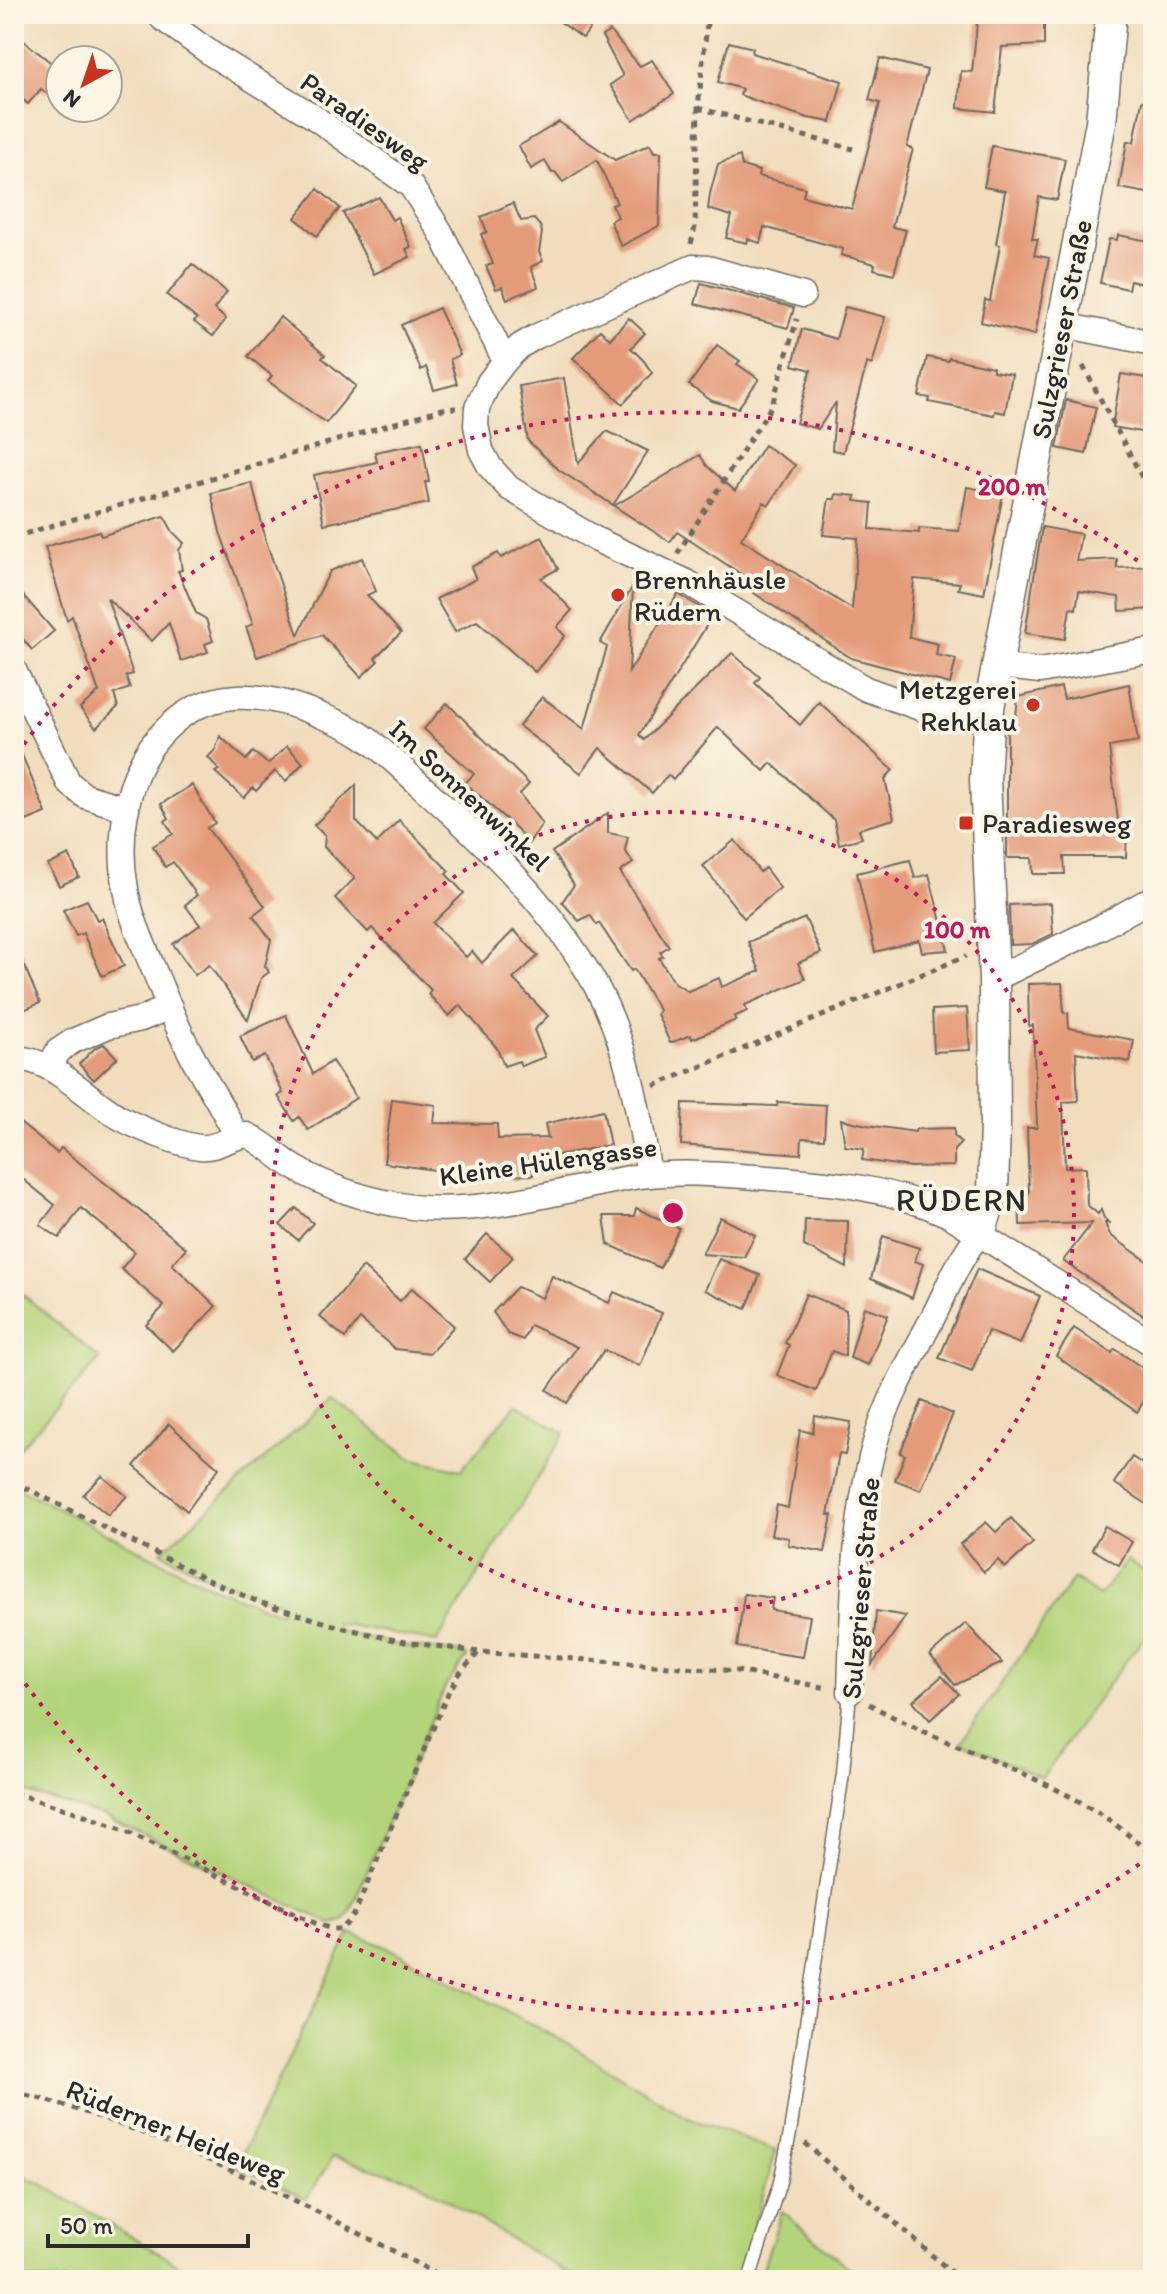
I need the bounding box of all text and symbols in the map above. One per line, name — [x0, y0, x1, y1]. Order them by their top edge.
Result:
north arrow — [44, 44, 124, 124]
street label: Paradiesweg — [294, 64, 436, 178]
text: N — [57, 84, 86, 114]
street label: Sulzgrieser Straße — [1023, 217, 1099, 441]
text: 200 m — [978, 472, 1047, 501]
place label: Brennhäusle Rüdern — [634, 562, 786, 628]
marker: Brennhäusle Rüdern — [609, 586, 627, 604]
place label: Metzgerei Rehklau — [899, 672, 1017, 738]
marker: Metzgerei Rehklau — [1024, 696, 1042, 714]
street label: Im Sonnenwinkel — [382, 712, 558, 878]
place label: Paradiesweg — [982, 806, 1132, 840]
marker: Paradiesweg — [957, 814, 975, 832]
text: 100 m — [924, 915, 991, 944]
street label: Kleine Hülengasse — [437, 1129, 659, 1193]
district label: RÜDERN — [896, 1181, 1028, 1219]
centre of rings — [659, 1199, 687, 1227]
street label: Sulzgrieser Straße — [833, 1476, 887, 1700]
street label: Rüderner Heideweg — [61, 2072, 291, 2191]
scale bar — [48, 2198, 248, 2248]
text: 50 m — [60, 2211, 113, 2240]

